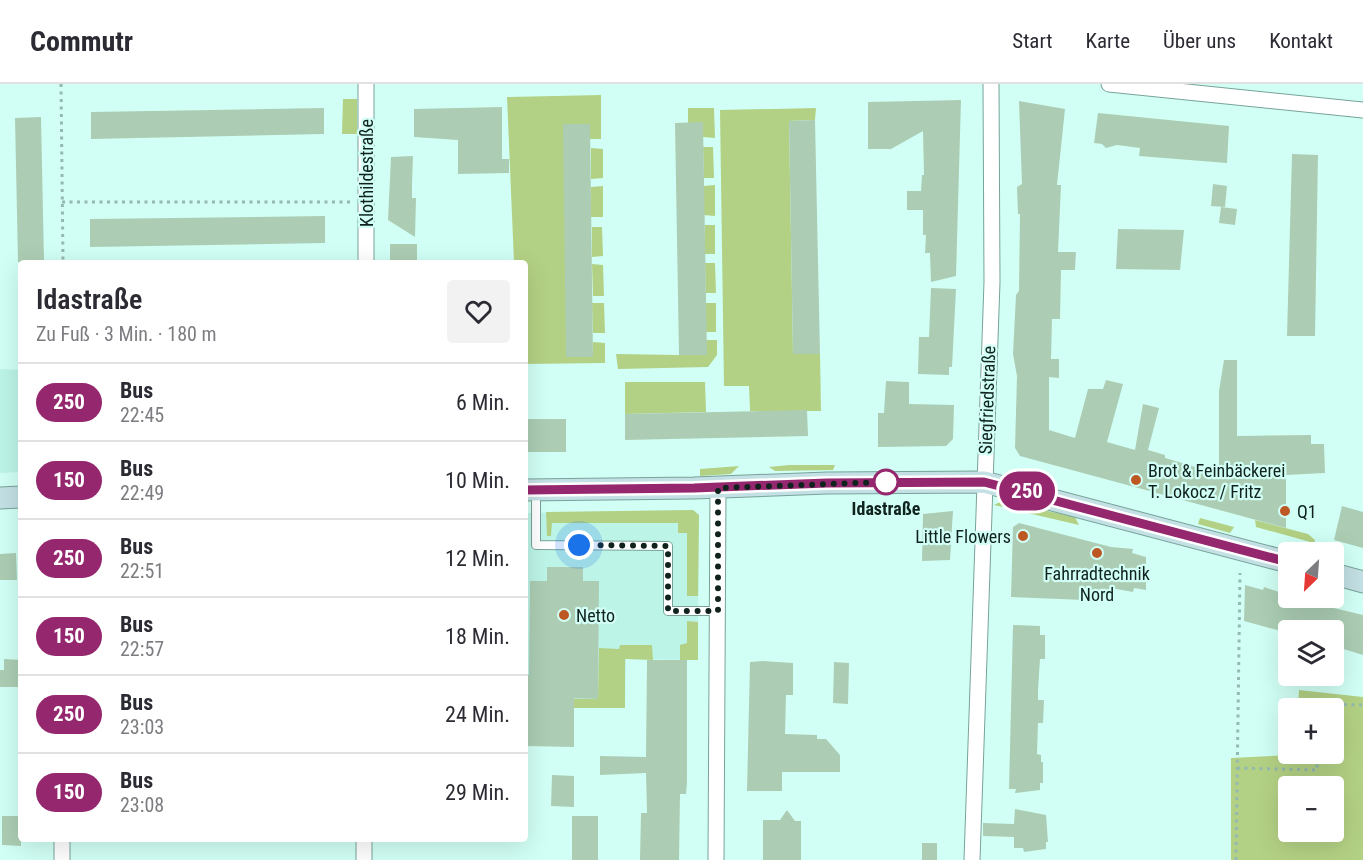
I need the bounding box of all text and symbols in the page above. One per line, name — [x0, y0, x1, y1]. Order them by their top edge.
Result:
text: Commutr — [30, 25, 133, 58]
text: Start — [1012, 29, 1053, 53]
text: Karte — [1086, 29, 1130, 53]
text: Über uns — [1163, 29, 1236, 53]
text: Kontakt — [1269, 29, 1333, 53]
street label: Klothildestraße — [356, 119, 377, 227]
button: heart — [447, 280, 510, 343]
text: Idastraße — [36, 283, 142, 316]
text: Zu Fuß · 3 Min. · 180 m — [36, 322, 217, 346]
street label: Siegfriedstraße — [975, 345, 999, 455]
text: Bus — [120, 378, 153, 403]
text: 250 — [53, 390, 85, 414]
text: 6 Min. — [456, 390, 510, 415]
text: 22:45 — [120, 403, 164, 427]
text: Bus — [120, 456, 153, 481]
place label: Brot & Feinbäckerei T. Lokocz / Fritz — [1148, 460, 1285, 502]
text: 150 — [53, 468, 85, 492]
text: 10 Min. — [445, 468, 510, 493]
marker: Idastraße — [873, 469, 899, 495]
line badge: 250 — [992, 472, 1062, 510]
marker: Brot & Feinbäckerei T. Lokocz / Fritz — [1129, 473, 1143, 487]
text: 250 — [1011, 479, 1043, 503]
text: 22:49 — [120, 481, 164, 505]
place label: Idastraße — [852, 498, 921, 519]
place label: Q1 — [1297, 501, 1317, 522]
marker: Q1 — [1278, 504, 1292, 518]
place label: Little Flowers — [915, 526, 1011, 547]
marker: Little Flowers — [1016, 529, 1030, 543]
your location — [564, 530, 594, 560]
text: Bus — [120, 534, 153, 559]
north arrow — [1278, 542, 1344, 608]
map controls — [1278, 542, 1344, 842]
text: 250 — [53, 546, 85, 570]
text: 12 Min. — [445, 546, 510, 571]
marker: Fahrradtechnik Nord — [1090, 546, 1104, 560]
text: 22:51 — [120, 559, 164, 583]
place label: Fahrradtechnik Nord — [1044, 563, 1150, 605]
place label: Netto — [576, 605, 615, 626]
marker: Netto — [557, 608, 571, 622]
text: Bus — [120, 612, 153, 637]
button: layers — [1278, 620, 1344, 686]
text: 150 — [53, 624, 85, 648]
text: 18 Min. — [445, 624, 510, 649]
text: 22:57 — [120, 637, 164, 661]
text: Bus — [120, 690, 153, 715]
button: + — [1278, 698, 1344, 764]
text: 250 — [53, 702, 85, 726]
text: 24 Min. — [445, 702, 510, 727]
text: 23:03 — [120, 715, 164, 739]
text: Bus — [120, 768, 153, 793]
button: − — [1278, 776, 1344, 842]
text: 150 — [53, 780, 85, 804]
text: 29 Min. — [445, 780, 510, 805]
text: 23:08 — [120, 793, 164, 817]

